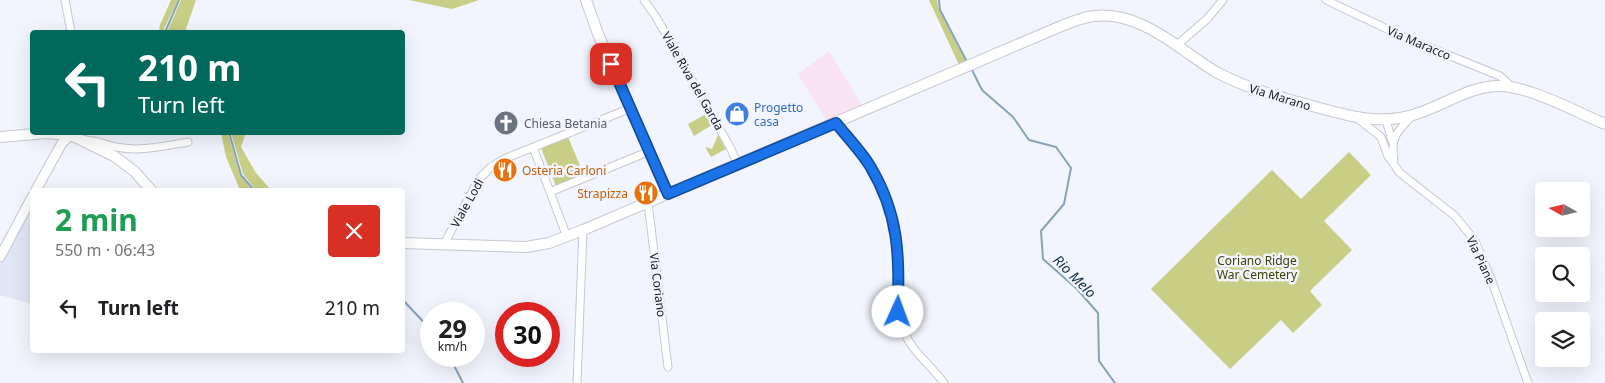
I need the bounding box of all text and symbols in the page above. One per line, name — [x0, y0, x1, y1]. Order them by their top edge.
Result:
street label: Via Maracco — [1384, 22, 1454, 64]
street label: Viale Riva del Garda — [658, 29, 728, 133]
pin — [590, 43, 632, 85]
text: 210 m — [138, 44, 241, 91]
icon: left — [55, 50, 120, 115]
icon: arrive — [597, 50, 625, 78]
street label: Via Marano — [1247, 80, 1313, 114]
text: Turn left — [138, 89, 225, 119]
place label: Progetto casa — [754, 99, 803, 130]
shop icon: Progetto casa — [724, 101, 750, 127]
church icon: Chiesa Betania — [493, 110, 519, 136]
place label: Chiesa Betania — [524, 115, 607, 132]
restaurant icon: Osteria Carloni — [492, 157, 518, 183]
place label: Osteria Carloni — [522, 162, 606, 179]
street label: Viale Lodi — [446, 175, 488, 231]
restaurant icon: Strapizza — [633, 180, 659, 206]
north arrow — [1535, 182, 1590, 238]
map controls — [1535, 182, 1590, 367]
place label: Strapizza — [577, 185, 628, 202]
text: 2 min — [55, 199, 138, 240]
button: close — [328, 205, 380, 257]
street label: Via Piane — [1462, 233, 1500, 287]
text: 550 m · 06:43 — [55, 239, 155, 261]
button: search — [1535, 247, 1590, 302]
water label: Rio Melo — [1049, 250, 1101, 302]
street label: Via Coriano — [646, 252, 670, 318]
park label: Coriano Ridge War Cemetery — [1217, 252, 1298, 283]
position arrow — [871, 285, 923, 337]
icon: left — [55, 294, 83, 322]
text: Turn left — [98, 295, 179, 321]
text: 210 m — [325, 295, 380, 321]
speed limit sign: 30 — [495, 302, 560, 367]
text: 29 — [438, 311, 467, 345]
button: layers — [1535, 312, 1590, 367]
text: km/h — [438, 338, 467, 355]

